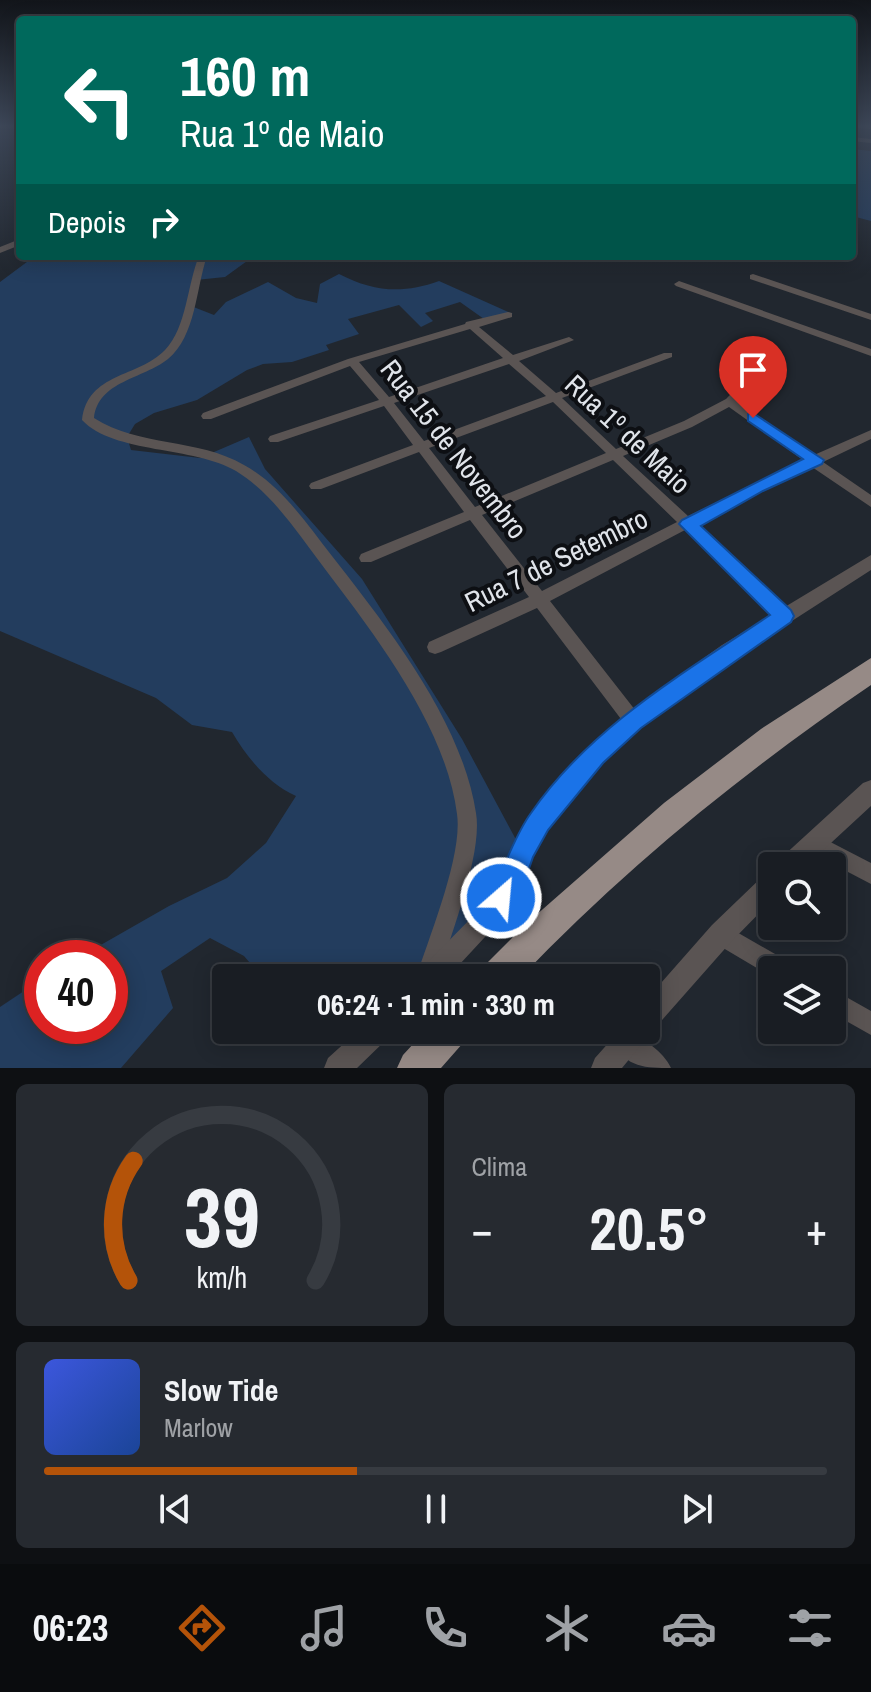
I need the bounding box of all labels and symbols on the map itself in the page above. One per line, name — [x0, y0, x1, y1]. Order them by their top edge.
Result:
pin — [719, 336, 787, 418]
street label: Rua 15 de Novembro — [372, 351, 536, 547]
street label: Rua 1º de Maio — [557, 366, 699, 502]
street label: Rua 7 de Setembro — [458, 499, 654, 621]
position arrow — [459, 856, 543, 940]
speed limit sign: 40 — [24, 940, 128, 1044]

